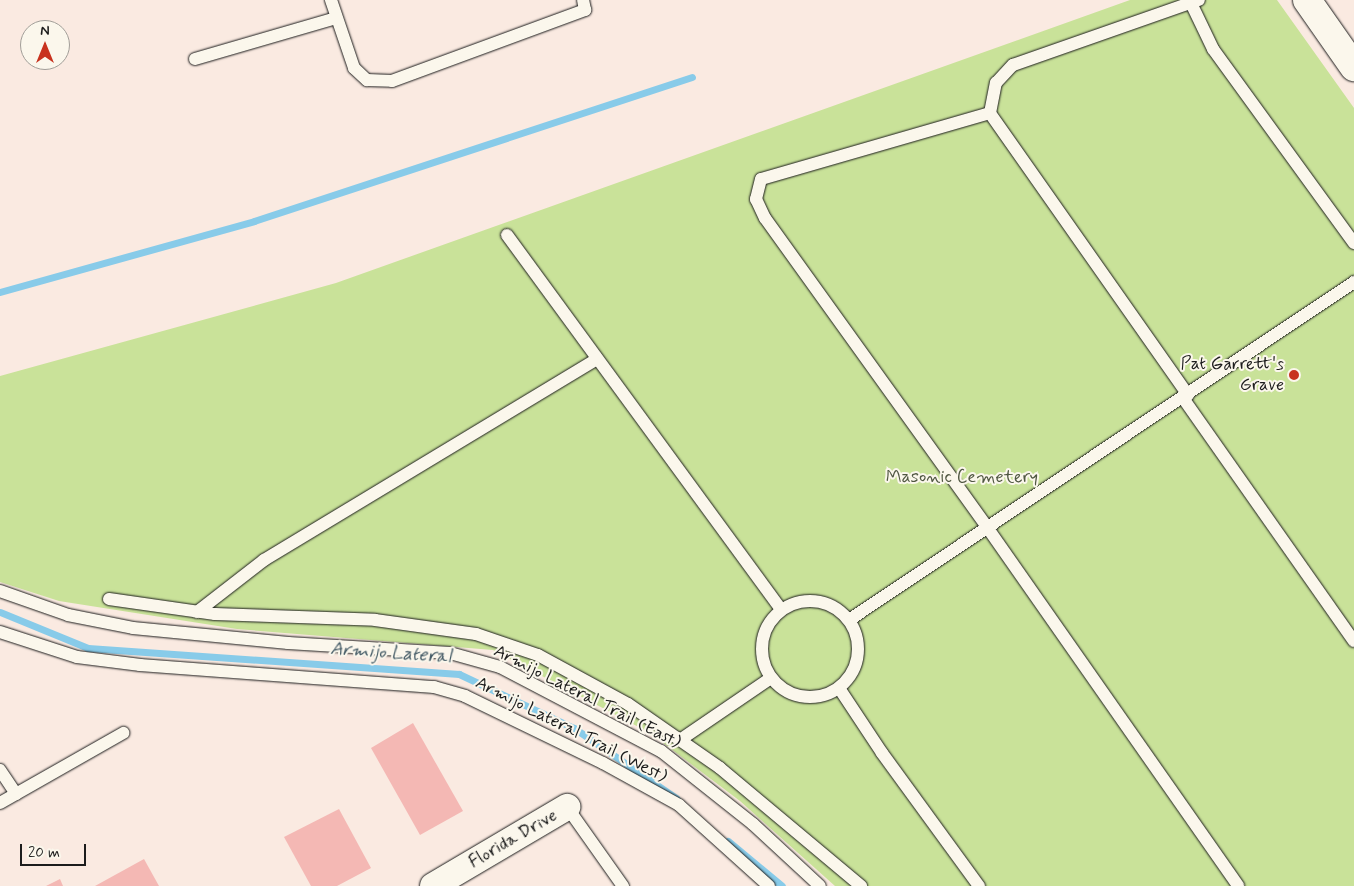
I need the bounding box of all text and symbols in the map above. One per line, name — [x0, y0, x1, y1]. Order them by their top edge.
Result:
north arrow — [20, 20, 70, 70]
text: N — [40, 22, 50, 40]
place label: Pat Garrett's Grave — [1179, 354, 1284, 396]
marker: Pat Garrett's Grave — [1288, 369, 1300, 381]
park label: Masonic Cemetery — [886, 466, 1038, 488]
water label: Armijo Lateral — [330, 637, 452, 669]
street label: Armijo Lateral Trail (East) — [491, 641, 683, 753]
street label: Armijo Lateral Trail (West) — [473, 673, 669, 787]
street label: Florida Drive — [465, 805, 561, 873]
scale bar — [22, 834, 89, 866]
text: 20 m — [28, 843, 60, 863]

